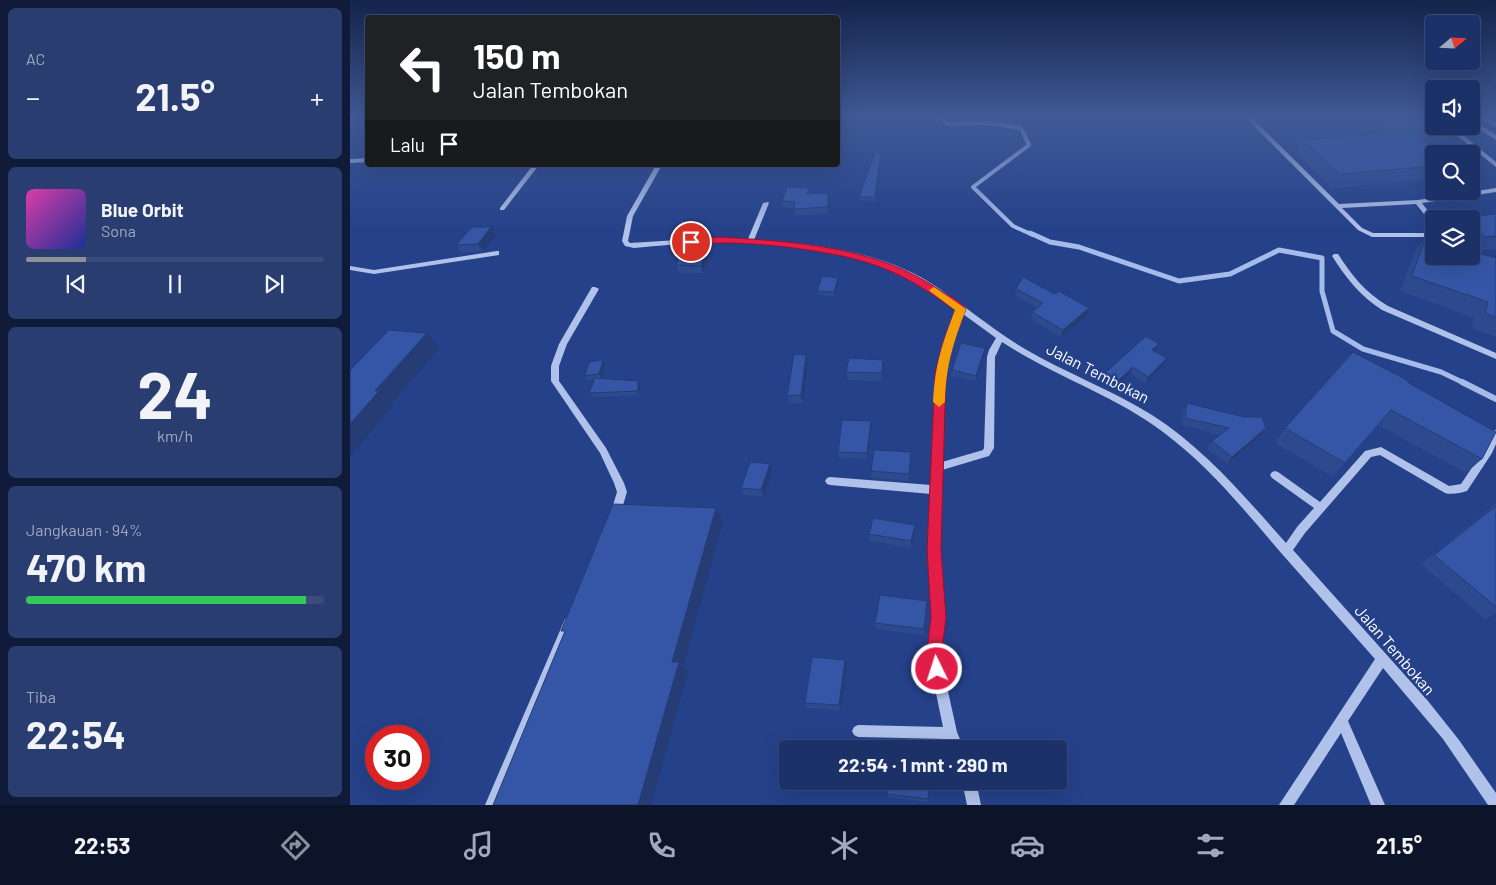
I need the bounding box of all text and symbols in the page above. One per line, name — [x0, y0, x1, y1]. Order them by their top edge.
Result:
north arrow — [1425, 15, 1480, 70]
map controls — [1425, 15, 1480, 265]
text: 150 m — [473, 34, 560, 76]
icon: left — [390, 35, 455, 100]
text: AC — [26, 49, 45, 68]
text: 21.5° — [135, 73, 215, 119]
text: Jalan Tembokan — [473, 76, 628, 102]
text: − — [26, 80, 40, 114]
text: + — [310, 80, 324, 114]
button: sound — [1425, 80, 1480, 135]
icon: arrive — [435, 130, 463, 158]
text: Lalu — [390, 133, 425, 156]
button: search — [1425, 145, 1480, 200]
text: Blue Orbit — [101, 198, 184, 221]
button: layers — [1425, 210, 1480, 265]
text: Sona — [101, 221, 136, 240]
pin — [670, 221, 712, 263]
icon: arrive — [677, 228, 705, 256]
icon: previous — [62, 270, 90, 298]
icon: pause — [161, 270, 189, 298]
icon: next — [260, 270, 288, 298]
street label: Jalan Tembokan — [1044, 338, 1153, 407]
text: 24 — [137, 354, 213, 432]
text: km/h — [157, 426, 193, 445]
text: Jangkauan · 94% — [26, 520, 143, 539]
text: 470 km — [26, 544, 146, 590]
street label: Jalan Tembokan — [1351, 601, 1440, 698]
position arrow — [910, 642, 962, 694]
text: Tiba — [26, 687, 56, 706]
text: 22:54 — [26, 711, 126, 757]
speed limit sign: 30 — [365, 725, 430, 790]
text: 22:54 · 1 mnt · 290 m — [838, 753, 1008, 776]
icon: directions — [278, 828, 313, 863]
icon: music — [461, 828, 496, 863]
icon: phone — [644, 828, 679, 863]
icon: climate — [827, 828, 862, 863]
icon: car — [1010, 828, 1045, 863]
icon: filters — [1193, 828, 1228, 863]
text: 22:53 — [74, 832, 130, 858]
text: 21.5° — [1376, 832, 1422, 858]

